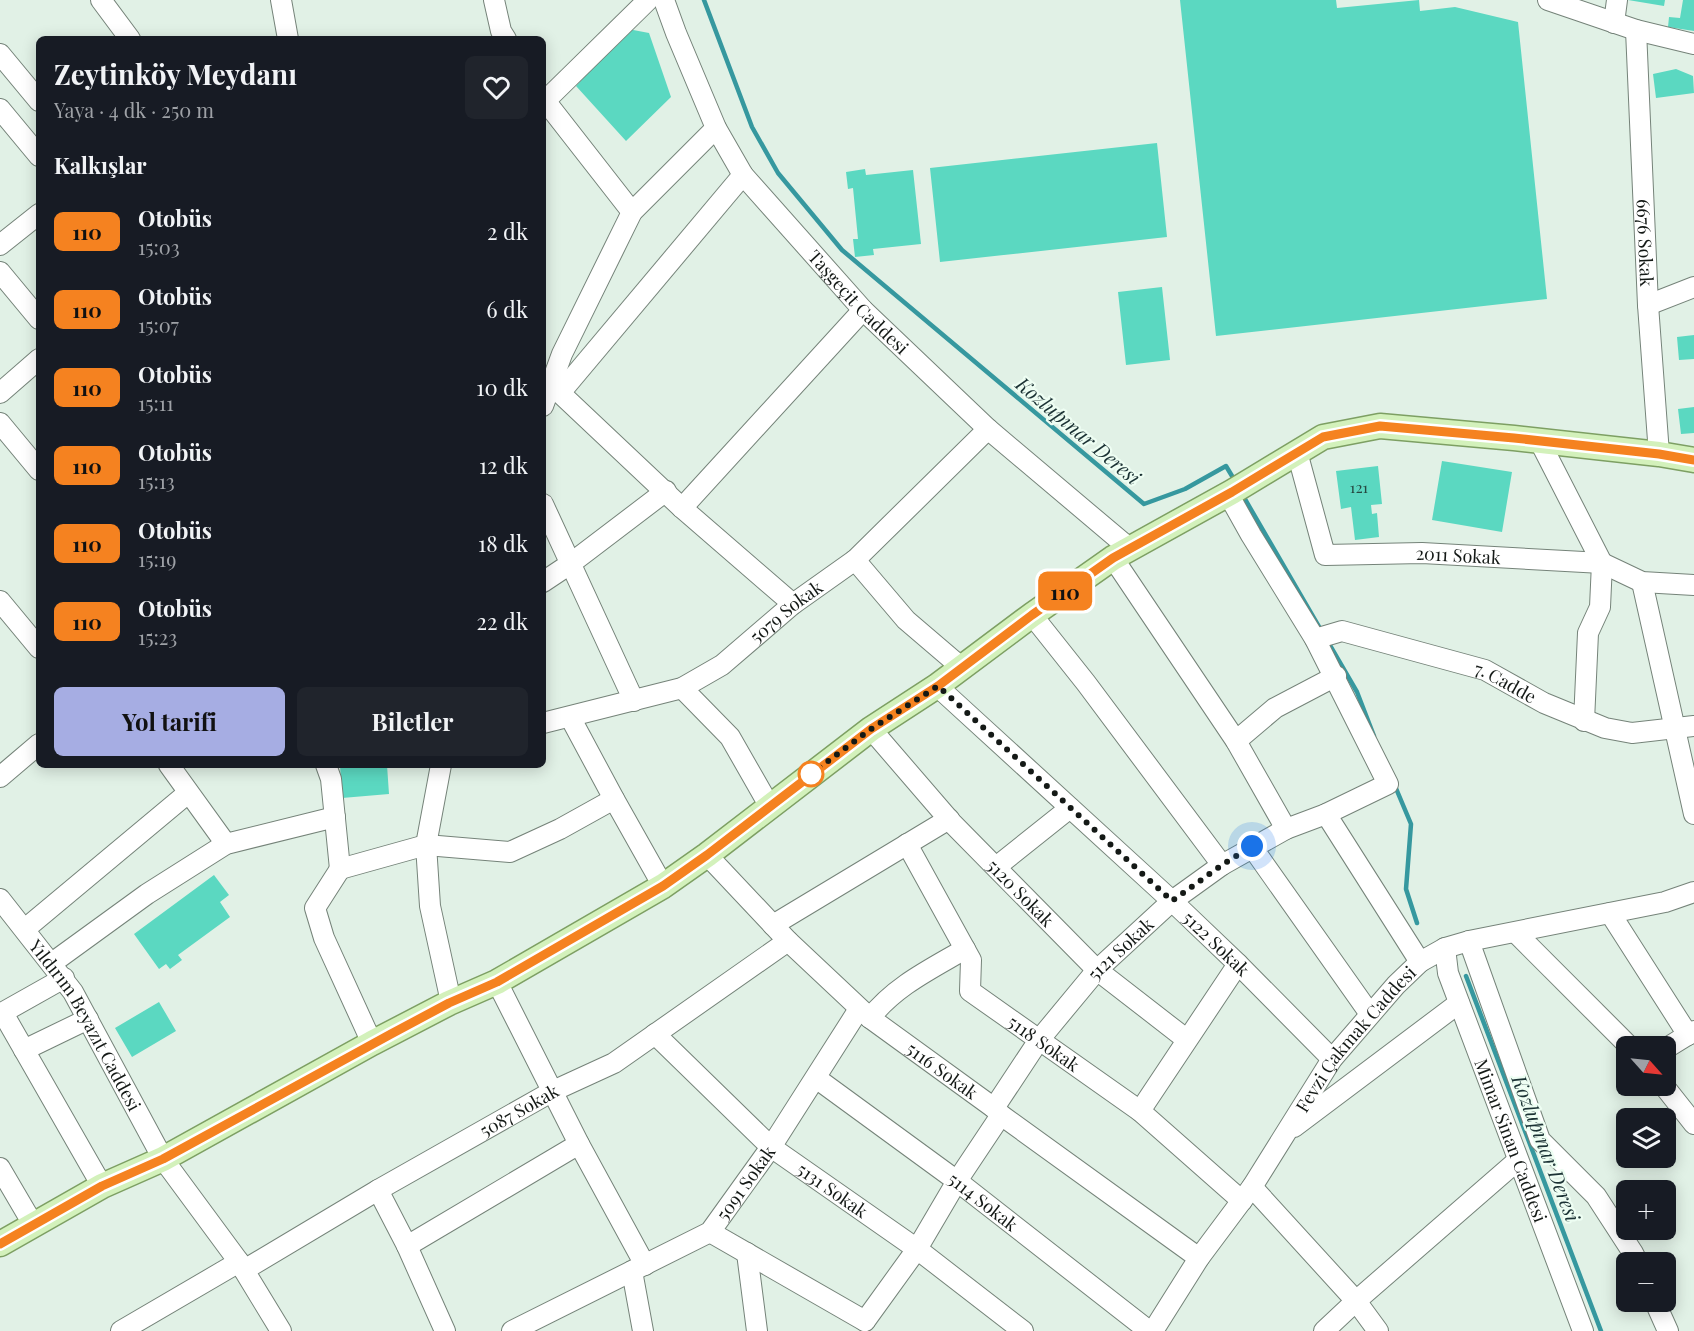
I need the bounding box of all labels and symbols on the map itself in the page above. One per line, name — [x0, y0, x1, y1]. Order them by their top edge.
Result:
street label: 6676 Sokak — [1631, 198, 1659, 287]
street label: Taşgeçit Caddesi — [803, 245, 914, 359]
water label: Kozlupınar Deresi — [1010, 369, 1148, 491]
house number: 121 — [1350, 477, 1369, 497]
street label: 2011 Sokak — [1415, 541, 1502, 569]
line badge: 110 — [1030, 572, 1100, 610]
street label: 5079 Sokak — [744, 575, 827, 648]
street label: 7. Cadde — [1472, 656, 1541, 708]
unlabelled marker — [798, 761, 824, 787]
your location — [1237, 831, 1267, 861]
street label: 5120 Sokak — [982, 854, 1060, 932]
street label: 5122 Sokak — [1178, 906, 1255, 981]
street label: 5121 Sokak — [1082, 912, 1159, 985]
street label: Yıldırım Beyazıt Caddesi — [24, 934, 147, 1115]
street label: Fevzi Çakmak Caddesi — [1290, 960, 1421, 1117]
street label: 5118 Sokak — [1003, 1010, 1085, 1077]
north arrow — [1616, 1036, 1676, 1096]
street label: 5116 Sokak — [902, 1037, 983, 1105]
street label: Mimar Sinan Caddesi — [1469, 1055, 1553, 1225]
water label: Kozlupınar Deresi — [1506, 1070, 1588, 1226]
street label: 5087 Sokak — [475, 1078, 563, 1142]
street label: 5091 Sokak — [710, 1140, 780, 1225]
street label: 5131 Sokak — [792, 1157, 873, 1223]
street label: 5114 Sokak — [944, 1167, 1023, 1236]

